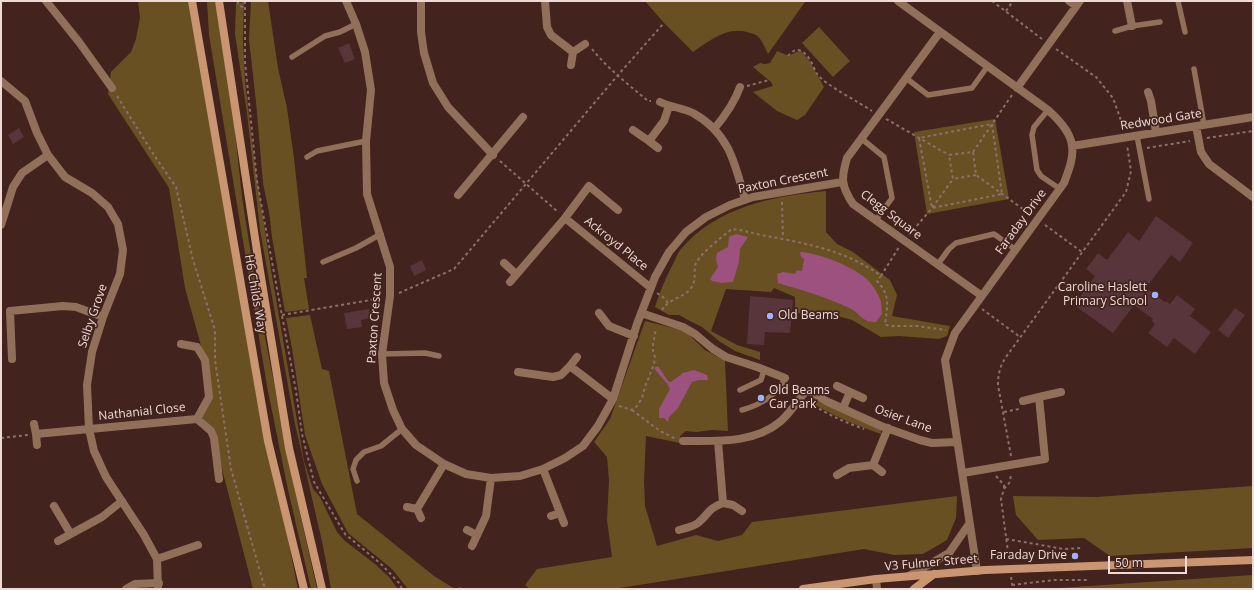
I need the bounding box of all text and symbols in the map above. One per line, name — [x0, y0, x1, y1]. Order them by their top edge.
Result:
street label: Redwood Gate — [1119, 106, 1203, 134]
street label: Paxton Crescent — [737, 165, 829, 197]
street label: Clegg Square — [857, 187, 925, 243]
street label: Faraday Drive — [993, 187, 1049, 257]
street label: Ackroyd Place — [581, 214, 651, 274]
street label: H6 Childs Way — [241, 253, 269, 335]
street label: Paxton Crescent — [365, 272, 385, 364]
place label: Caroline Haslett Primary School — [1058, 281, 1147, 309]
street label: Selby Grove — [75, 282, 111, 350]
marker: Caroline Haslett Primary School — [1150, 290, 1160, 300]
place label: Old Beams — [778, 309, 839, 323]
marker: Old Beams — [765, 311, 775, 321]
place label: Old Beams Car Park — [769, 384, 830, 412]
marker: Old Beams Car Park — [756, 393, 766, 403]
street label: Nathanial Close — [98, 400, 186, 424]
street label: Osier Lane — [872, 402, 934, 436]
scale bar — [1110, 548, 1189, 574]
place label: Faraday Drive — [990, 549, 1067, 563]
marker: Faraday Drive — [1070, 551, 1080, 561]
street label: V3 Fulmer Street — [884, 552, 978, 574]
text: 50 m — [1115, 554, 1143, 571]

